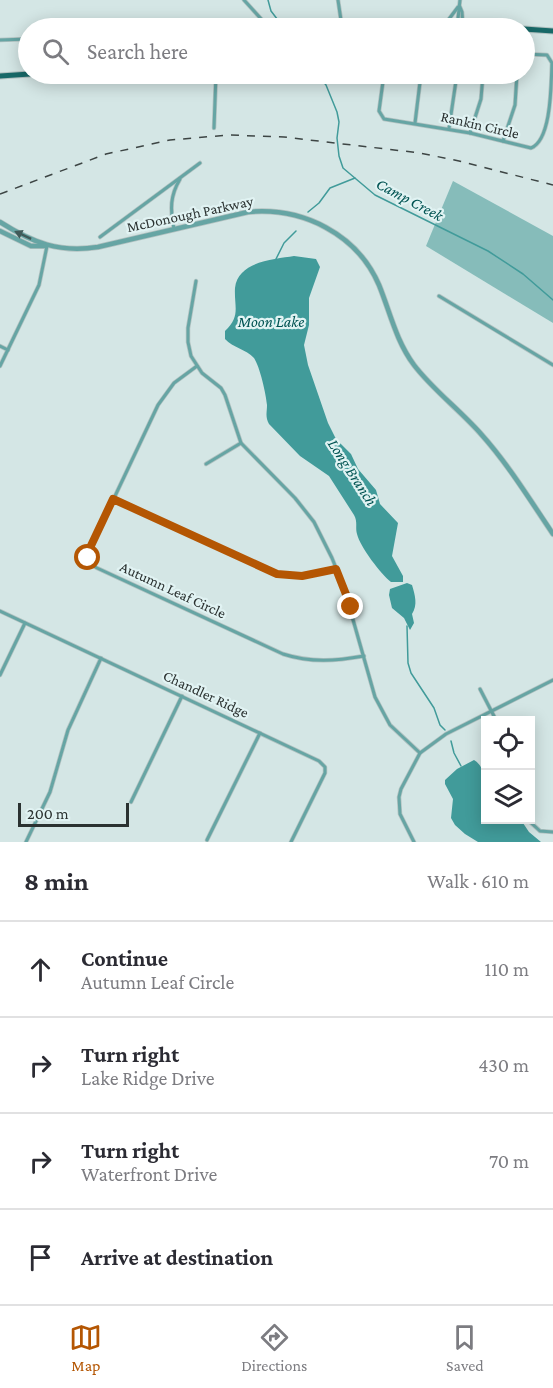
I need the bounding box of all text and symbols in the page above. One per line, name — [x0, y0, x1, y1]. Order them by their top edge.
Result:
search box — [18, 18, 535, 84]
icon: search — [39, 35, 72, 68]
text: Search here — [87, 39, 188, 64]
street label: Rankin Circle — [439, 108, 521, 142]
water label: Camp Creek — [373, 175, 447, 225]
street label: McDonough Parkway — [125, 193, 255, 236]
one-way arrow — [14, 230, 32, 240]
water label: Moon Lake — [237, 313, 304, 330]
water label: Long Branch — [324, 436, 381, 510]
route start — [74, 544, 100, 570]
street label: Autumn Leaf Circle — [118, 558, 229, 622]
route end — [337, 593, 363, 619]
street label: Chandler Ridge — [160, 667, 252, 722]
map controls — [481, 716, 535, 824]
button: locate — [481, 716, 535, 770]
button: layers — [481, 770, 535, 824]
scale bar — [18, 800, 129, 828]
text: 200 m — [27, 805, 69, 822]
text: 8 min — [24, 867, 89, 896]
text: Walk · 610 m — [427, 870, 529, 892]
text: Continue — [81, 946, 168, 971]
icon: ahead — [24, 953, 57, 986]
text: 110 m — [485, 958, 529, 980]
text: Autumn Leaf Circle — [81, 971, 234, 993]
text: Turn right — [81, 1042, 179, 1067]
icon: right — [24, 1049, 57, 1082]
text: 430 m — [478, 1054, 529, 1076]
text: Lake Ridge Drive — [81, 1067, 215, 1089]
text: Turn right — [81, 1138, 179, 1163]
icon: right — [24, 1145, 57, 1178]
text: 70 m — [489, 1150, 529, 1172]
text: Waterfront Drive — [81, 1163, 217, 1185]
icon: arrive — [24, 1241, 57, 1274]
text: Arrive at destination — [81, 1245, 273, 1270]
tab: Map — [69, 1321, 102, 1374]
tab: Directions — [241, 1321, 307, 1374]
tab: Saved — [446, 1321, 484, 1374]

